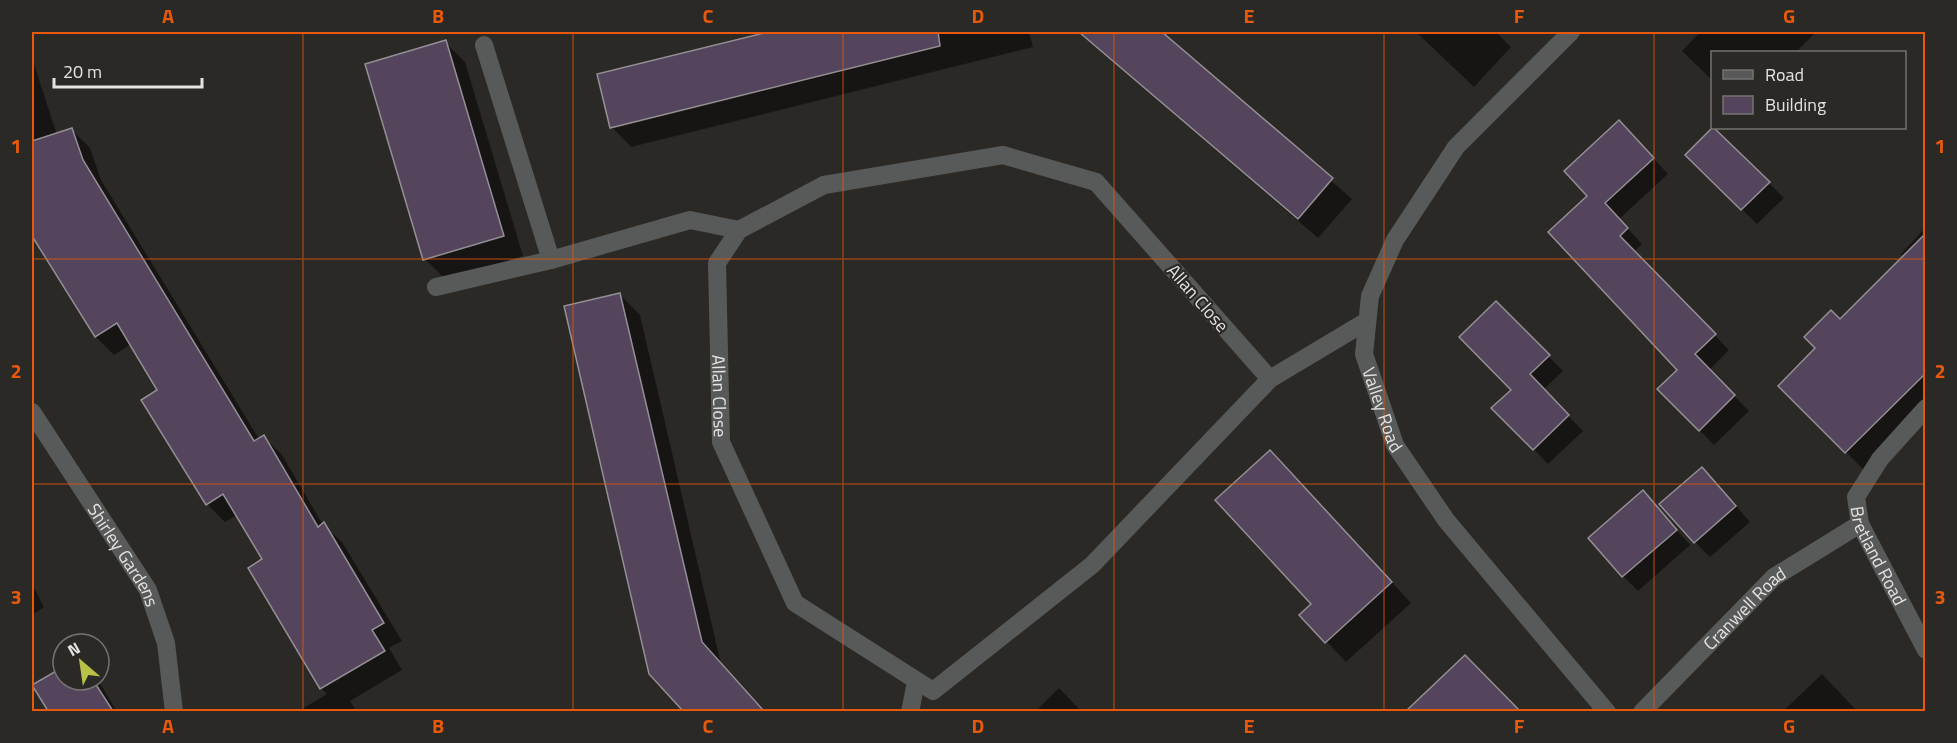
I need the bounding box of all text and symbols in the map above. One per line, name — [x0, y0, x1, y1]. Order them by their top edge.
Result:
text: A — [162, 0, 174, 31]
text: B — [432, 0, 444, 31]
text: C — [703, 0, 714, 31]
text: D — [972, 0, 984, 31]
text: E — [1243, 0, 1255, 31]
text: F — [1514, 0, 1525, 31]
text: G — [1783, 0, 1795, 31]
scale bar — [54, 51, 202, 89]
legend — [1711, 51, 1906, 129]
text: 20 m — [63, 58, 102, 85]
text: Road — [1765, 61, 1804, 88]
text: Building — [1765, 91, 1826, 118]
text: 1 — [10, 130, 22, 161]
text: 1 — [1934, 130, 1946, 161]
street label: Allan Close — [1161, 258, 1235, 338]
street label: Allan Close — [706, 354, 734, 438]
text: 2 — [10, 355, 22, 386]
text: 2 — [1934, 355, 1946, 386]
street label: Valley Road — [1356, 363, 1410, 458]
street label: Shirley Gardens — [81, 498, 166, 610]
street label: Bretland Road — [1844, 504, 1914, 610]
street label: Cranwell Road — [1696, 559, 1791, 656]
text: 3 — [10, 581, 22, 612]
text: 3 — [1934, 581, 1946, 612]
north arrow — [51, 632, 111, 692]
text: N — [63, 636, 84, 662]
text: A — [162, 710, 174, 741]
text: B — [432, 710, 444, 741]
text: C — [703, 710, 714, 741]
text: D — [972, 710, 984, 741]
text: E — [1243, 710, 1255, 741]
text: F — [1514, 710, 1525, 741]
text: G — [1783, 710, 1795, 741]

